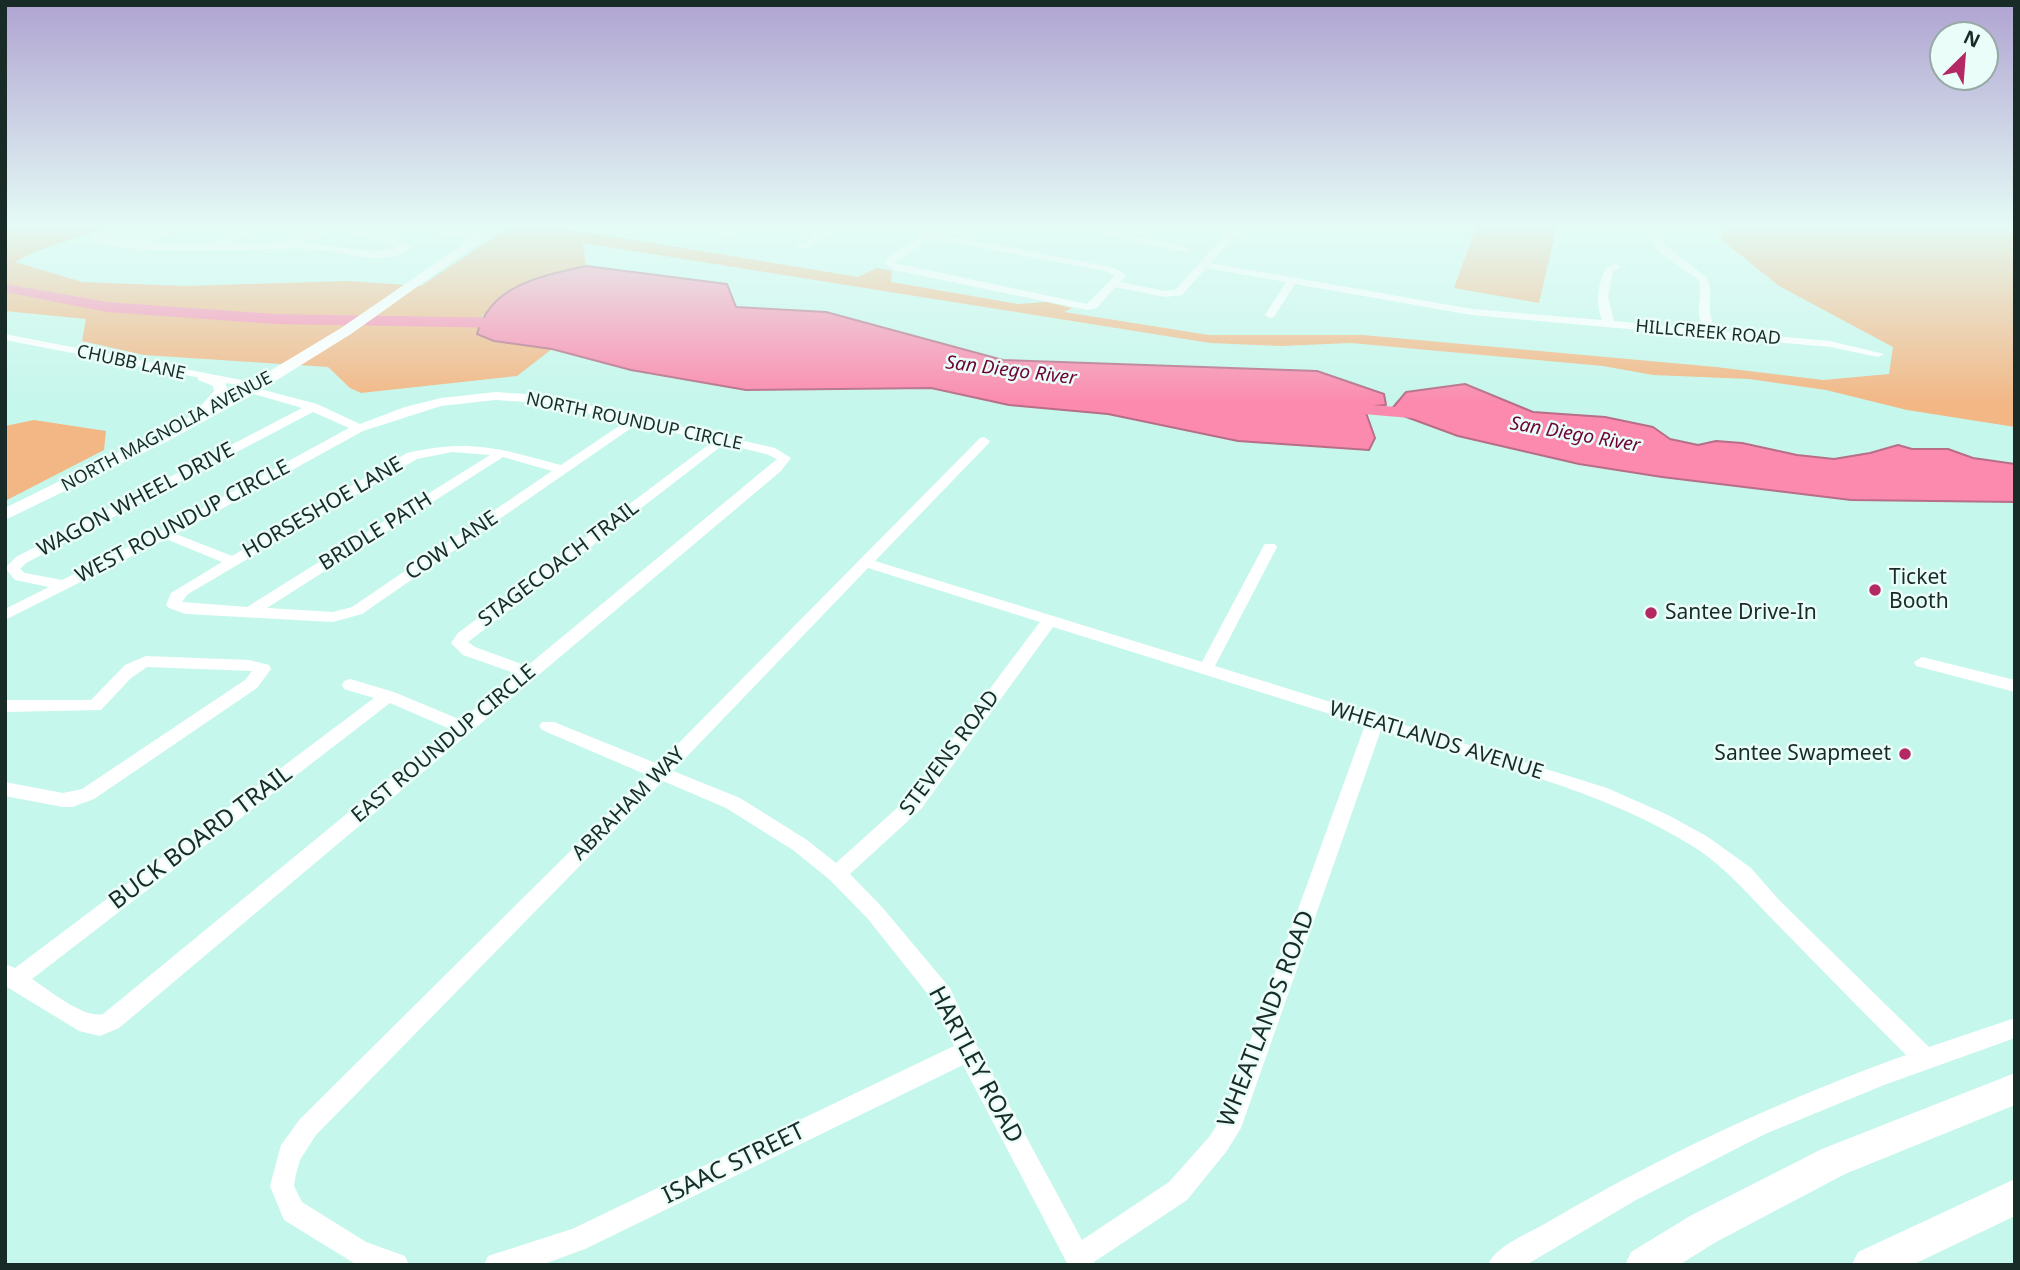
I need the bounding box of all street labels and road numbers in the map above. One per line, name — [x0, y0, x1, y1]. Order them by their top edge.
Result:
street label: HILLCREEK ROAD — [1634, 316, 1782, 350]
street label: CHUBB LANE — [75, 341, 187, 385]
street label: NORTH MAGNOLIA AVENUE — [58, 367, 276, 497]
street label: NORTH ROUNDUP CIRCLE — [524, 389, 744, 455]
street label: WAGON WHEEL DRIVE — [33, 437, 239, 563]
street label: HORSESHOE LANE — [238, 452, 408, 564]
street label: WEST ROUNDUP CIRCLE — [72, 455, 294, 589]
street label: BRIDLE PATH — [315, 487, 437, 577]
street label: STAGECOACH TRAIL — [474, 496, 644, 632]
street label: COW LANE — [401, 506, 503, 586]
street label: EAST ROUNDUP CIRCLE — [347, 660, 541, 828]
street label: STEVENS ROAD — [895, 686, 1005, 820]
street label: WHEATLANDS AVENUE — [1326, 696, 1546, 786]
street label: ABRAHAM WAY — [567, 742, 691, 866]
street label: BUCK BOARD TRAIL — [104, 760, 298, 916]
street label: WHEATLANDS ROAD — [1212, 907, 1322, 1131]
street label: HARTLEY ROAD — [922, 982, 1028, 1148]
street label: ISAAC STREET — [658, 1117, 810, 1211]

